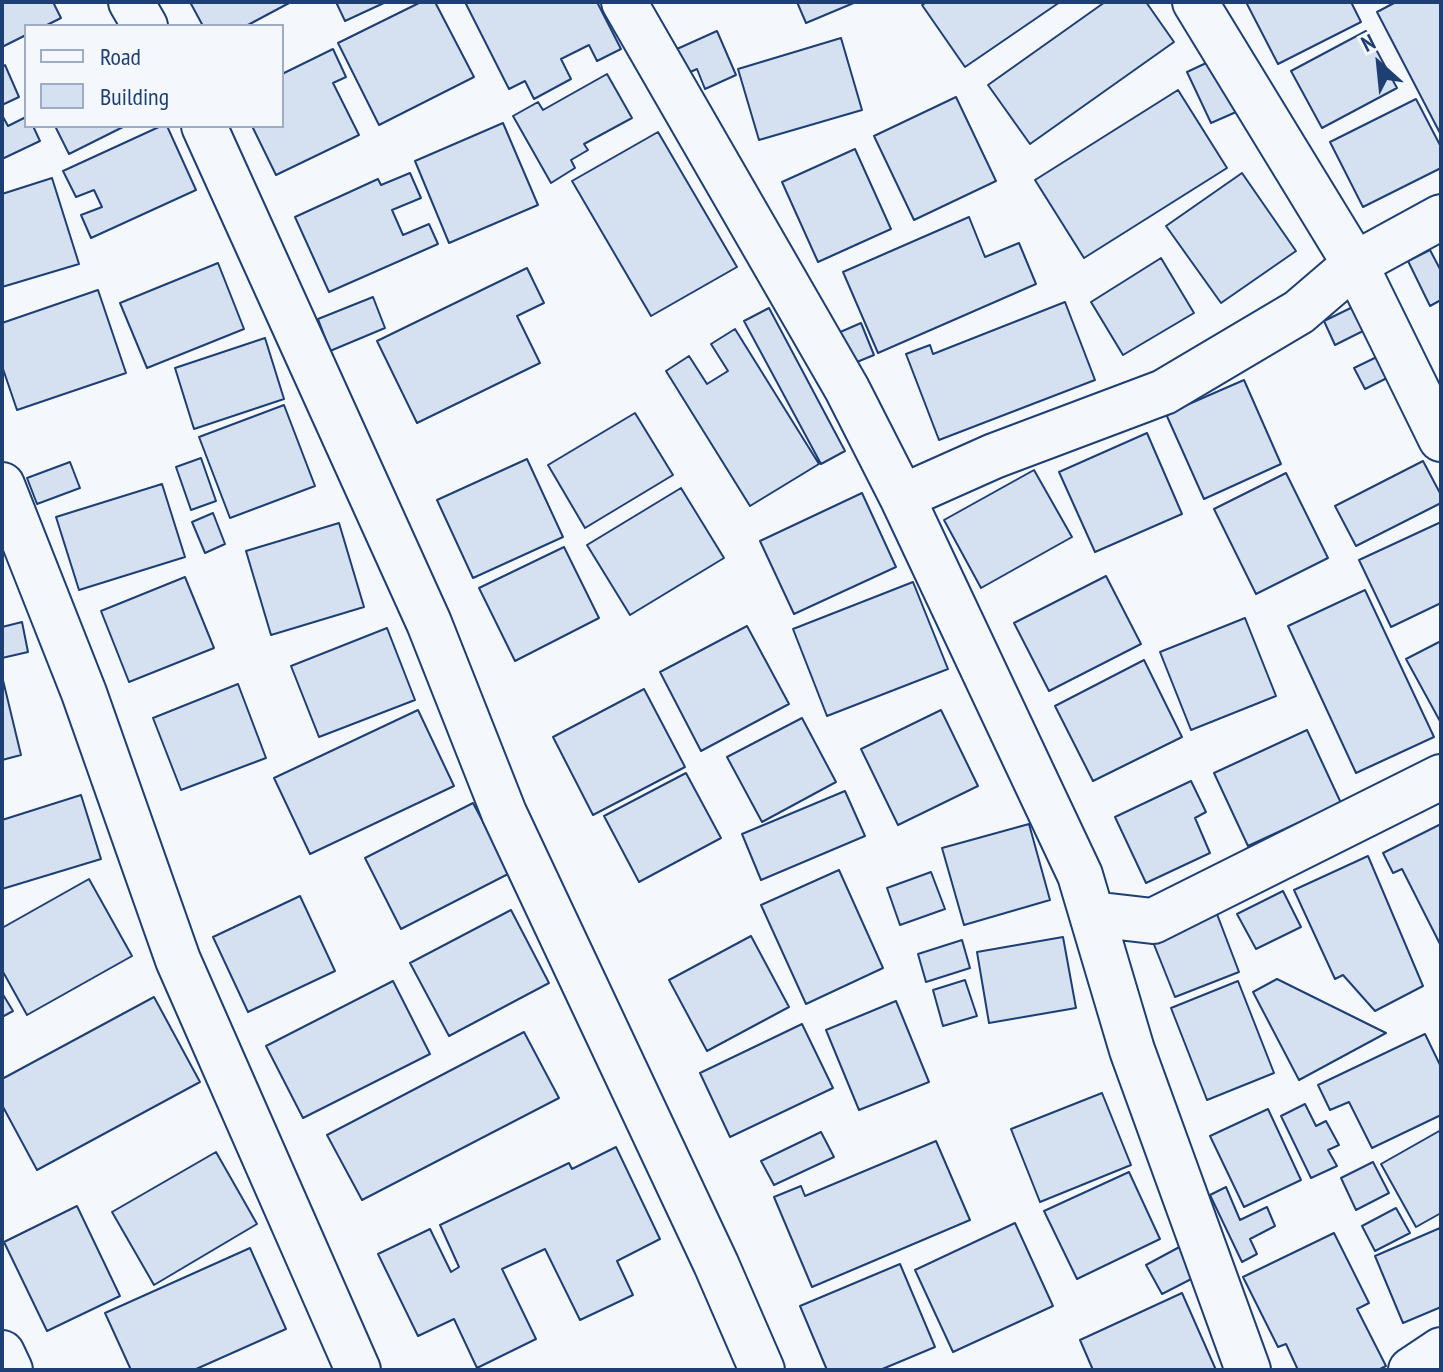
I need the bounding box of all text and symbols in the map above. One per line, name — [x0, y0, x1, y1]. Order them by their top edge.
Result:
legend — [24, 24, 284, 128]
north arrow — [1339, 24, 1419, 104]
text: N — [1356, 27, 1380, 58]
text: Road — [100, 41, 141, 72]
text: Building — [100, 81, 169, 112]

